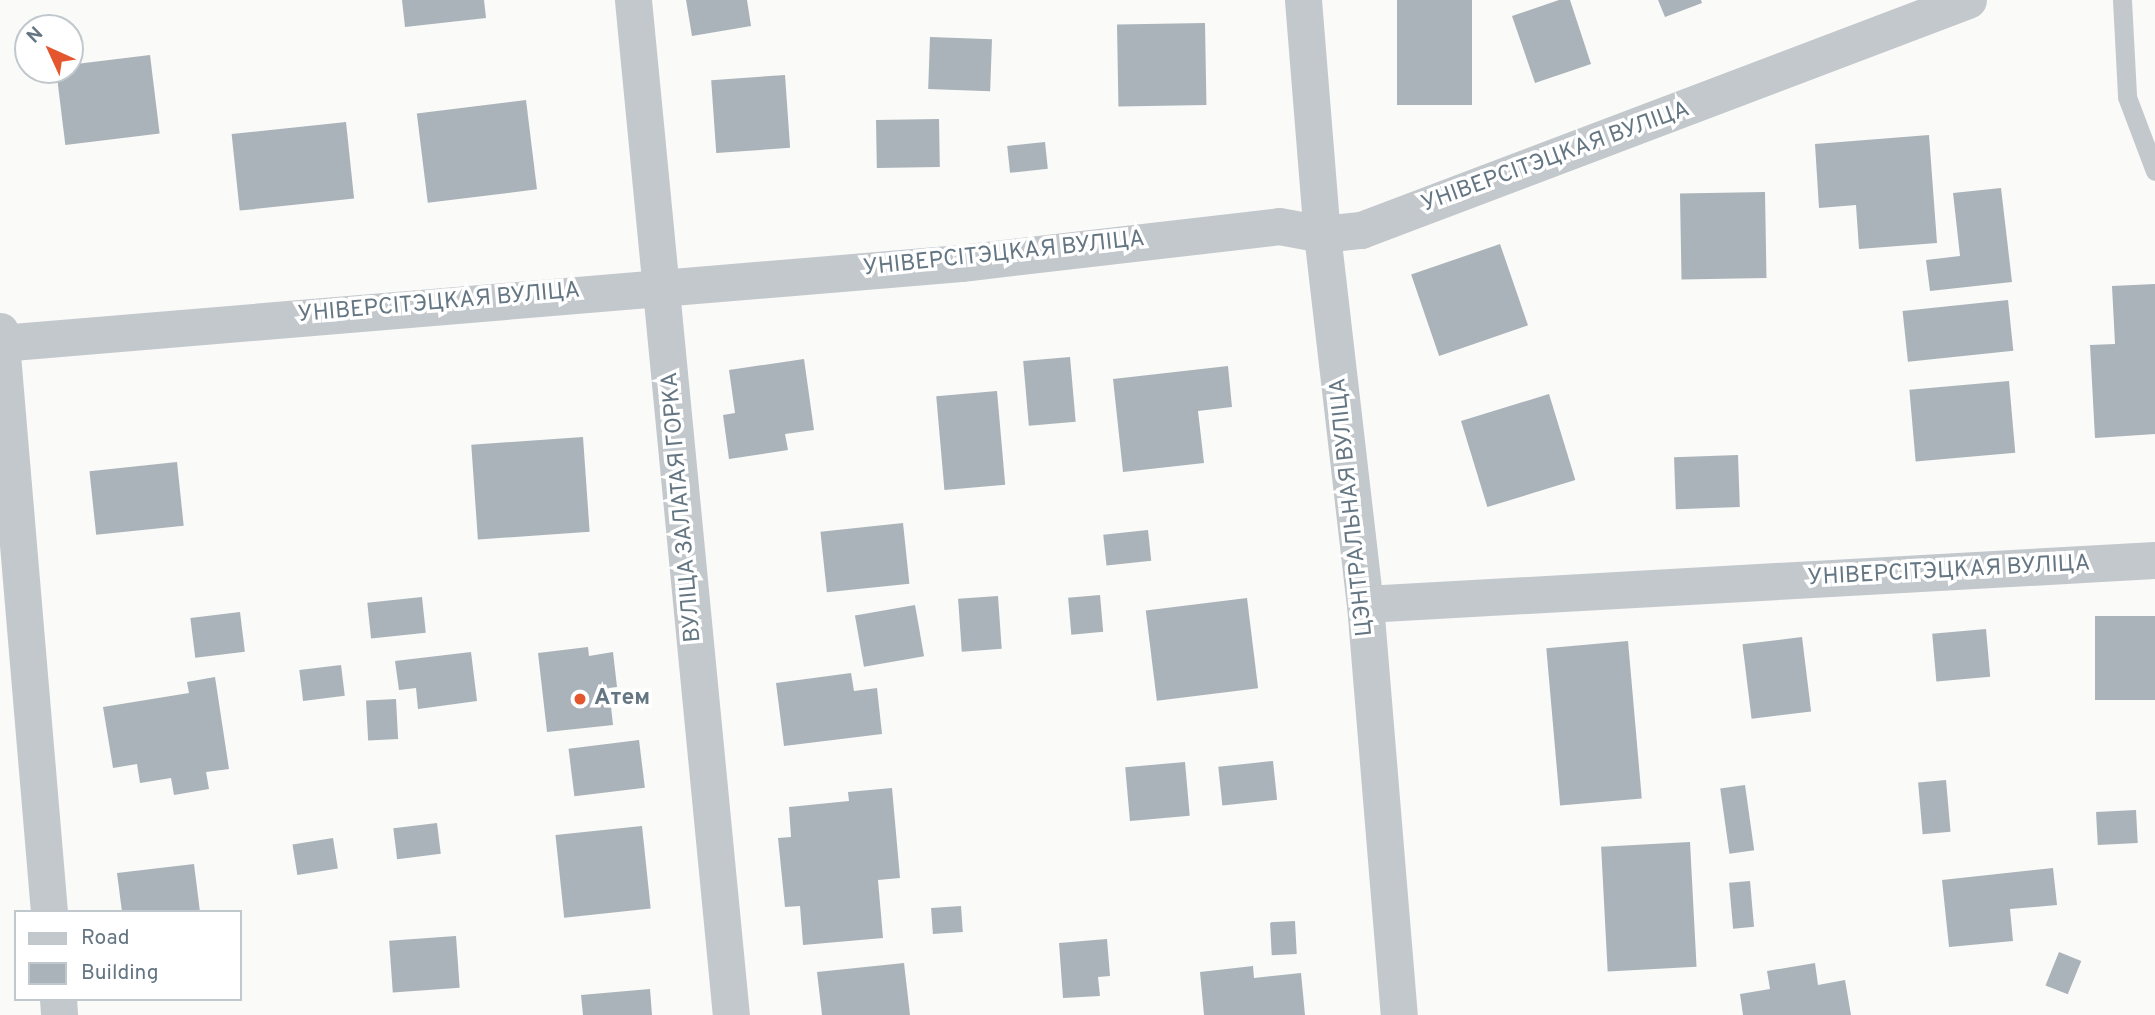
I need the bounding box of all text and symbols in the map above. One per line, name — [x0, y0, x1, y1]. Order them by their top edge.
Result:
north arrow — [14, 14, 84, 84]
text: N — [22, 22, 49, 49]
street label: УНІВЕРСІТЭЦКАЯ ВУЛІЦА — [1418, 97, 1694, 219]
street label: УНІВЕРСІТЭЦКАЯ ВУЛІЦА — [862, 226, 1146, 284]
street label: УНІВЕРСІТЭЦКАЯ ВУЛІЦА — [297, 278, 581, 330]
street label: ВУЛІЦА ЗАЛАТАЯ ГОРКА — [657, 370, 709, 644]
street label: ЦЭНТРАЛЬНАЯ ВУЛІЦА — [1326, 376, 1380, 638]
street label: УНІВЕРСІТЭЦКАЯ ВУЛІЦА — [1807, 551, 2091, 593]
place label: Атем — [594, 685, 650, 713]
marker: Атем — [572, 691, 588, 707]
legend — [14, 910, 242, 1001]
text: Road — [81, 925, 130, 952]
text: Building — [81, 960, 159, 987]

